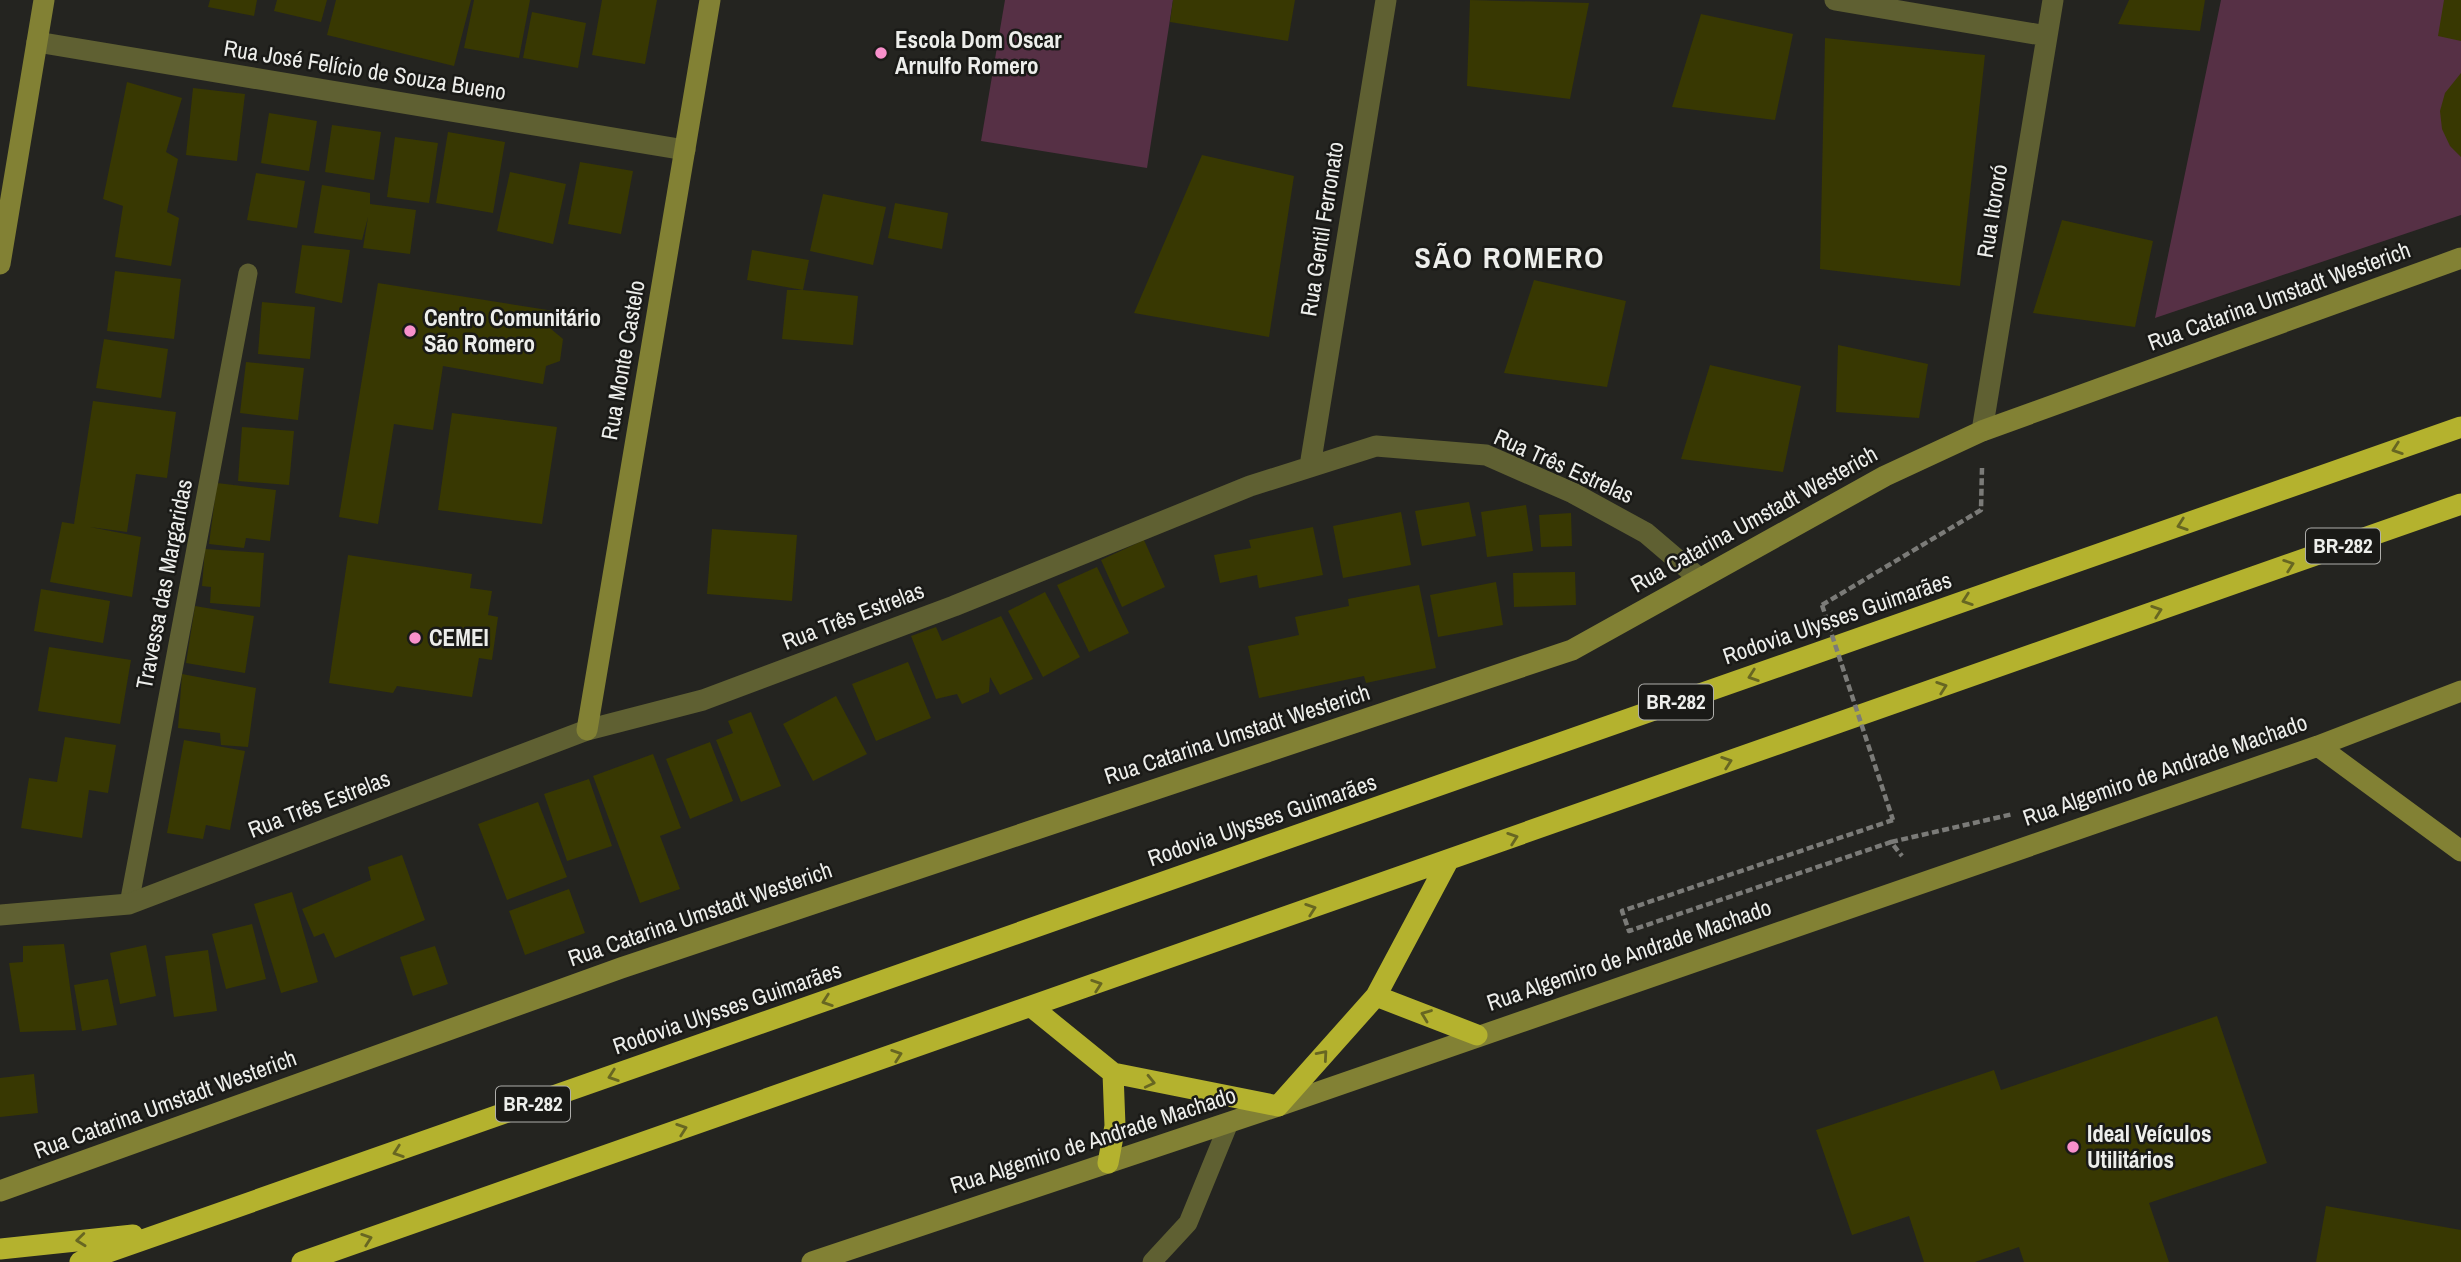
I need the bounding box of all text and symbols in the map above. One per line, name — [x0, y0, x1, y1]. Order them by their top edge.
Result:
place label: Escola Dom Oscar Arnulfo Romero — [895, 24, 1062, 81]
street label: Rua José Felício de Souza Bueno — [222, 32, 508, 107]
marker: Escola Dom Oscar Arnulfo Romero — [873, 45, 889, 61]
street label: Rua Gentil Ferronato — [1292, 139, 1351, 318]
street label: Rua Itororó — [1969, 162, 2014, 260]
street label: Rua Catarina Umstadt Westerich — [2143, 234, 2414, 358]
district label: SÃO ROMERO — [1415, 237, 1605, 277]
street label: Rua Monte Castelo — [593, 278, 652, 442]
place label: Centro Comunitário São Romero — [424, 302, 601, 359]
marker: Centro Comunitário São Romero — [402, 323, 418, 339]
street label: Rua Três Estrelas — [1489, 421, 1639, 510]
street label: Rua Catarina Umstadt Westerich — [1625, 438, 1883, 599]
one-way arrow — [2391, 441, 2403, 455]
street label: Travessa das Margaridas — [128, 476, 199, 691]
one-way arrow — [2176, 517, 2189, 531]
road number: BR-282 — [2306, 528, 2380, 564]
one-way arrow — [2283, 559, 2295, 573]
street label: Rodovia Ulysses Guimarães — [1718, 564, 1955, 671]
street label: Rua Três Estrelas — [777, 574, 928, 657]
one-way arrow — [1962, 592, 1974, 606]
one-way arrow — [2150, 606, 2162, 620]
place label: CEMEI — [429, 622, 489, 653]
marker: CEMEI — [407, 630, 423, 646]
one-way arrow — [1747, 668, 1759, 682]
street label: Rua Catarina Umstadt Westerich — [1100, 676, 1374, 791]
one-way arrow — [1935, 681, 1947, 695]
road number: BR-282 — [1639, 684, 1713, 720]
street label: Rua Algemiro de Andrade Machado — [2019, 706, 2311, 833]
one-way arrow — [1721, 757, 1733, 771]
street label: Rua Três Estrelas — [243, 762, 394, 845]
street label: Rodovia Ulysses Guimarães — [1143, 766, 1380, 873]
one-way arrow — [1506, 832, 1518, 846]
street label: Rua Catarina Umstadt Westerich — [564, 854, 836, 973]
street label: Rua Algemiro de Andrade Machado — [1483, 891, 1775, 1018]
one-way arrow — [1305, 903, 1317, 917]
street label: Rodovia Ulysses Guimarães — [608, 954, 845, 1061]
one-way arrow — [1090, 979, 1103, 993]
one-way arrow — [822, 993, 834, 1007]
one-way arrow — [1421, 1010, 1433, 1024]
street label: Rua Catarina Umstadt Westerich — [29, 1042, 300, 1166]
one-way arrow — [891, 1049, 903, 1063]
one-way arrow — [1315, 1050, 1327, 1063]
one-way arrow — [607, 1068, 619, 1082]
one-way arrow — [1144, 1073, 1156, 1088]
street label: Rua Algemiro de Andrade Machado — [946, 1079, 1240, 1200]
road number: BR-282 — [496, 1086, 570, 1122]
place label: Ideal Veículos Utilitários — [2087, 1118, 2211, 1175]
one-way arrow — [676, 1123, 688, 1137]
marker: Ideal Veículos Utilitários — [2065, 1139, 2081, 1155]
one-way arrow — [392, 1143, 404, 1157]
one-way arrow — [75, 1233, 87, 1248]
one-way arrow — [360, 1233, 372, 1247]

